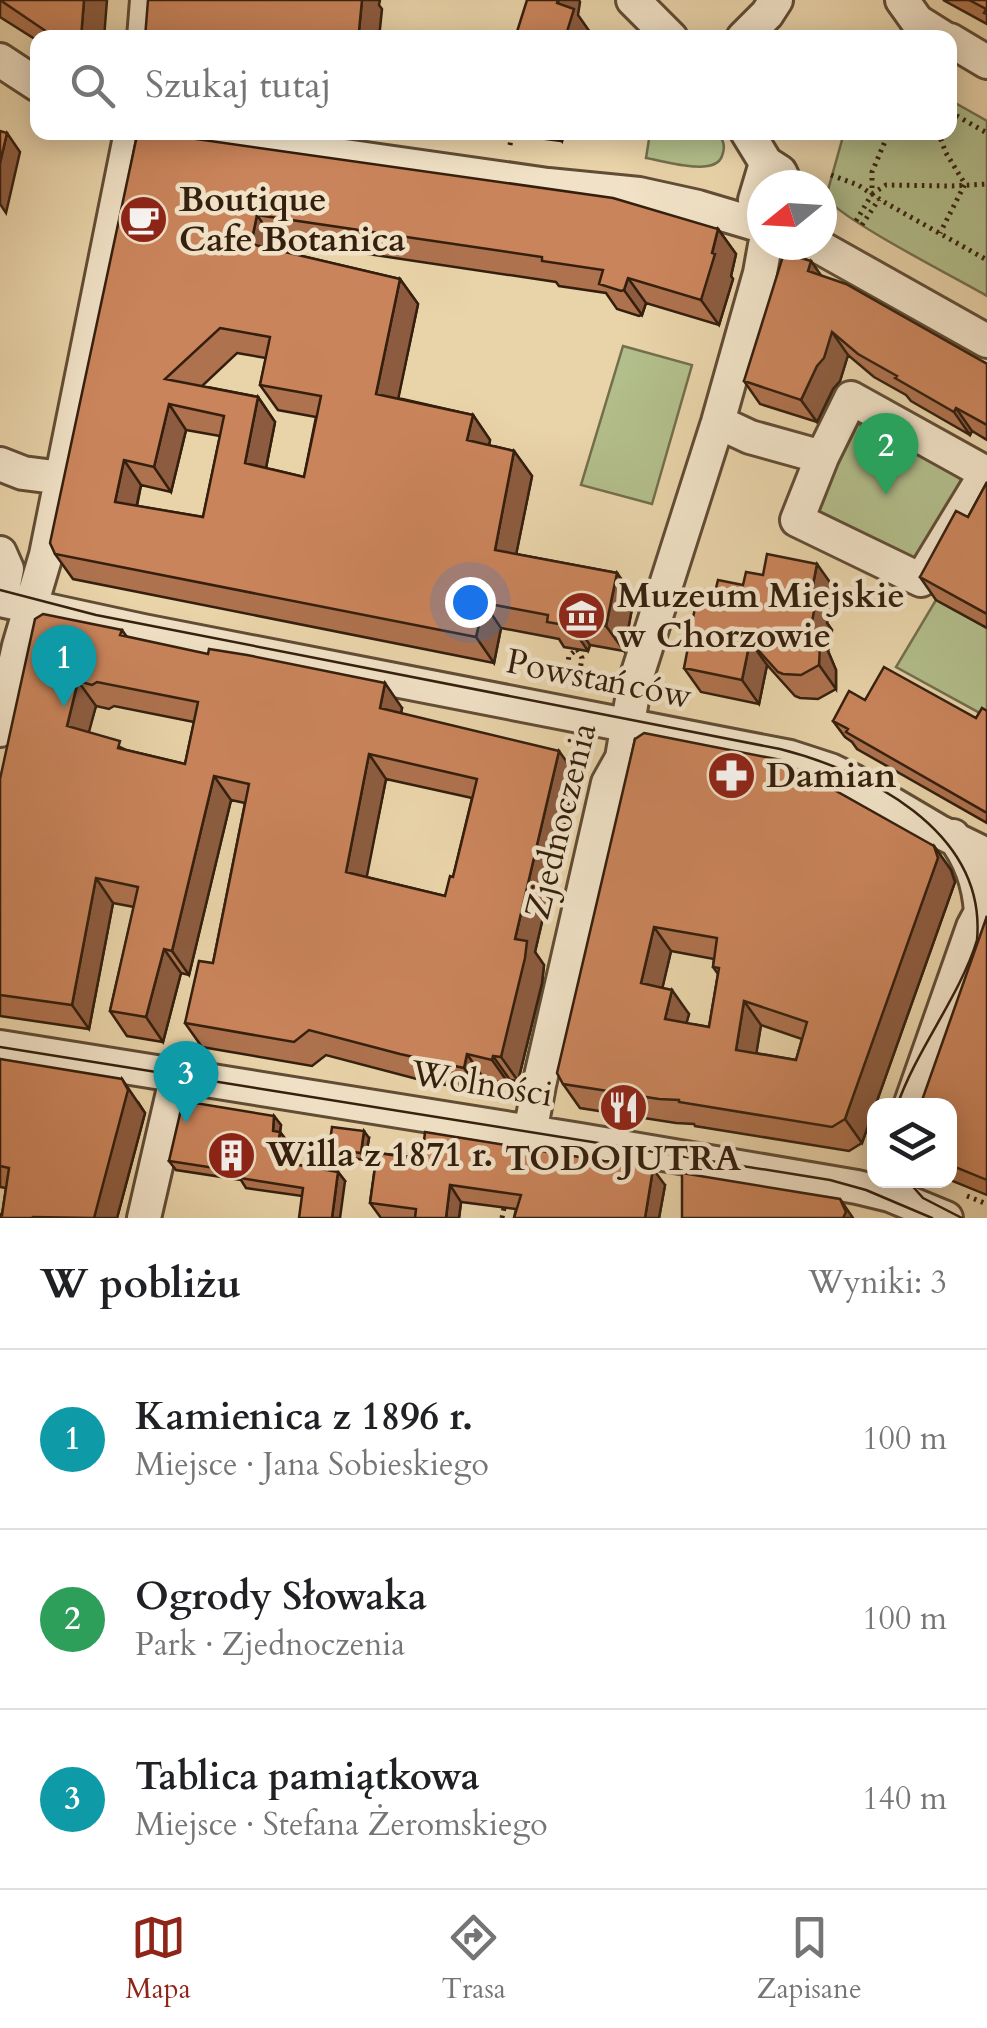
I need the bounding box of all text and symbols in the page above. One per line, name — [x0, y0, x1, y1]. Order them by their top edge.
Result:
search box — [30, 30, 957, 140]
icon: search — [65, 58, 120, 113]
text: Szukaj tutaj — [145, 59, 332, 111]
north arrow — [747, 170, 837, 260]
place label: Boutique Cafe Botanica — [179, 176, 406, 264]
cafe icon: Boutique Cafe Botanica — [118, 194, 170, 246]
pin: 2 — [854, 412, 918, 495]
place label: Muzeum Miejskie w Chorzowie — [617, 572, 905, 660]
your location — [445, 577, 496, 628]
museum icon: Muzeum Miejskie w Chorzowie — [556, 590, 608, 642]
pin: 1 — [32, 624, 96, 707]
street label: Powstańców — [502, 637, 696, 721]
street label: Zjednoczenia — [513, 718, 609, 924]
pharmacy icon: Damian — [705, 750, 757, 802]
place label: Damian — [766, 752, 897, 800]
pin: 3 — [154, 1040, 218, 1123]
street label: Wolności — [407, 1049, 556, 1119]
restaurant icon: TODOJUTRA — [597, 1081, 649, 1133]
map controls — [867, 1098, 957, 1188]
button: layers — [867, 1098, 957, 1188]
building icon: Willa z 1871 r. — [205, 1129, 257, 1181]
place label: Willa z 1871 r. — [265, 1131, 493, 1179]
place label: TODOJUTRA — [505, 1135, 742, 1183]
text: W pobliżu — [40, 1255, 241, 1312]
text: Wyniki: 3 — [808, 1261, 947, 1305]
text: Kamienica z 1896 r. — [135, 1391, 473, 1443]
text: 1 — [64, 1417, 81, 1461]
text: 100 m — [862, 1417, 947, 1461]
text: Miejsce · Jana Sobieskiego — [135, 1443, 489, 1487]
text: Ogrody Słowaka — [135, 1571, 427, 1623]
text: 2 — [64, 1597, 81, 1641]
text: 100 m — [862, 1597, 947, 1641]
text: Park · Zjednoczenia — [135, 1623, 405, 1667]
text: Tablica pamiątkowa — [135, 1751, 480, 1803]
text: 3 — [64, 1777, 81, 1821]
text: 140 m — [862, 1777, 947, 1821]
text: Miejsce · Stefana Żeromskiego — [135, 1803, 548, 1847]
tab: Mapa — [125, 1910, 191, 2008]
tab: Trasa — [442, 1910, 506, 2008]
tab: Zapisane — [757, 1910, 862, 2008]

